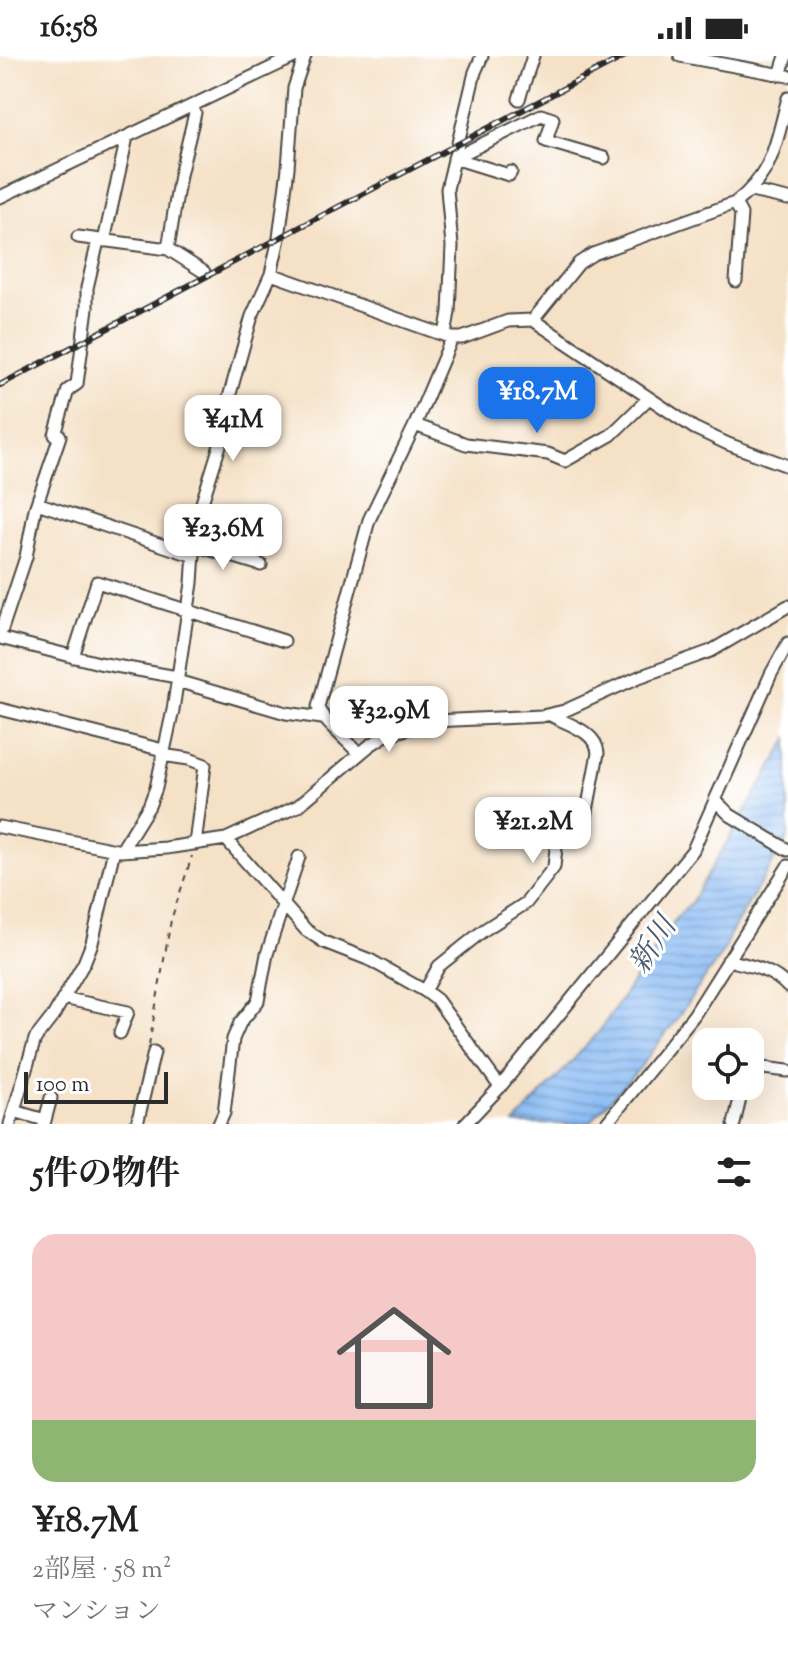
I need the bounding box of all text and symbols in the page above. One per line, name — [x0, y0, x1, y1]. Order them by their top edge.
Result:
text: 16:58 — [40, 7, 98, 50]
pin: ¥18.7M — [472, 367, 602, 435]
text: ¥18.7M — [496, 374, 578, 411]
pin: ¥41M — [186, 395, 280, 463]
text: ¥41M — [202, 402, 264, 439]
pin: ¥23.6M — [158, 504, 288, 572]
text: ¥23.6M — [182, 511, 264, 548]
pin: ¥32.9M — [324, 686, 454, 754]
text: ¥32.9M — [348, 693, 430, 730]
pin: ¥21.2M — [468, 797, 598, 865]
text: ¥21.2M — [493, 804, 573, 841]
water label: 新川 — [620, 907, 690, 983]
map controls — [692, 1028, 764, 1100]
button: locate — [692, 1028, 764, 1100]
scale bar — [24, 1068, 168, 1104]
text: 100 m — [36, 1070, 89, 1102]
icon: filters — [712, 1150, 756, 1194]
text: 5件の物件 — [32, 1151, 180, 1200]
icon: home — [322, 1286, 466, 1430]
text: ¥18.7M — [32, 1498, 138, 1547]
text: 2部屋 · 58 m² — [32, 1552, 172, 1589]
text: マンション — [32, 1594, 161, 1631]

